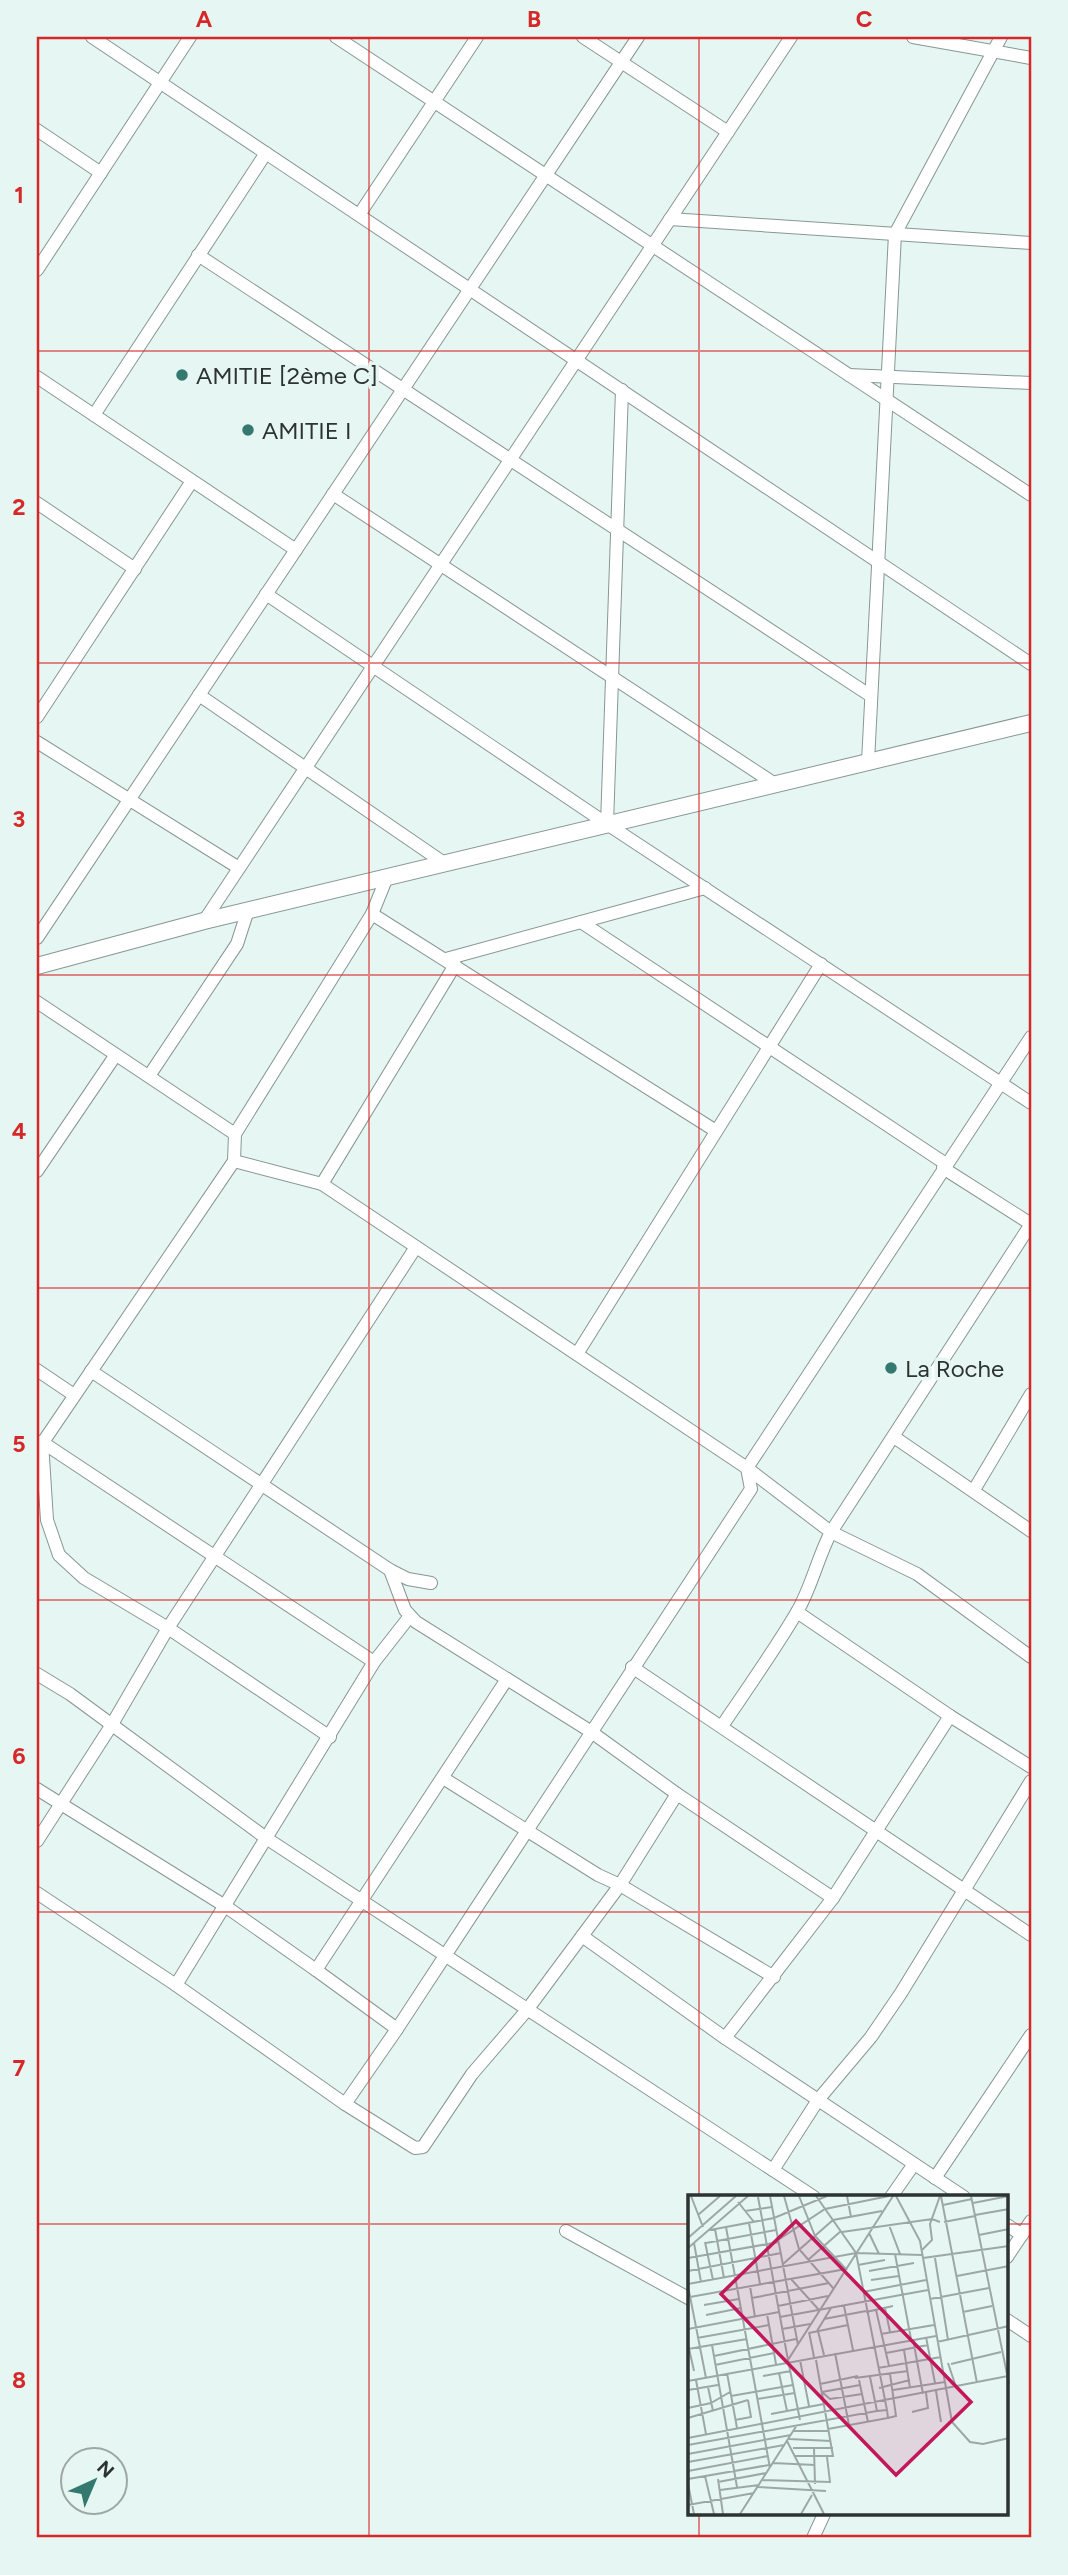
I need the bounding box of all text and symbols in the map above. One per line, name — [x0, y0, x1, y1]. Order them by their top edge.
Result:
text: A — [196, 5, 213, 33]
text: B — [527, 5, 541, 33]
text: C — [856, 5, 873, 33]
text: 1 — [14, 181, 24, 209]
place label: AMITIE [2ème C] — [196, 361, 378, 390]
marker: AMITIE [2ème C] — [174, 367, 190, 383]
place label: AMITIE I — [262, 416, 351, 445]
marker: AMITIE I — [240, 422, 256, 438]
text: 2 — [12, 493, 26, 521]
text: 3 — [13, 805, 25, 833]
text: 4 — [12, 1117, 26, 1145]
place label: La Roche — [905, 1354, 1004, 1383]
marker: La Roche — [883, 1360, 899, 1376]
text: 5 — [12, 1430, 26, 1458]
text: 6 — [12, 1742, 26, 1770]
text: 7 — [13, 2054, 26, 2082]
inset map — [688, 2195, 1009, 2516]
text: 8 — [12, 2366, 26, 2394]
north arrow — [60, 2446, 130, 2516]
text: N — [92, 2456, 119, 2483]

